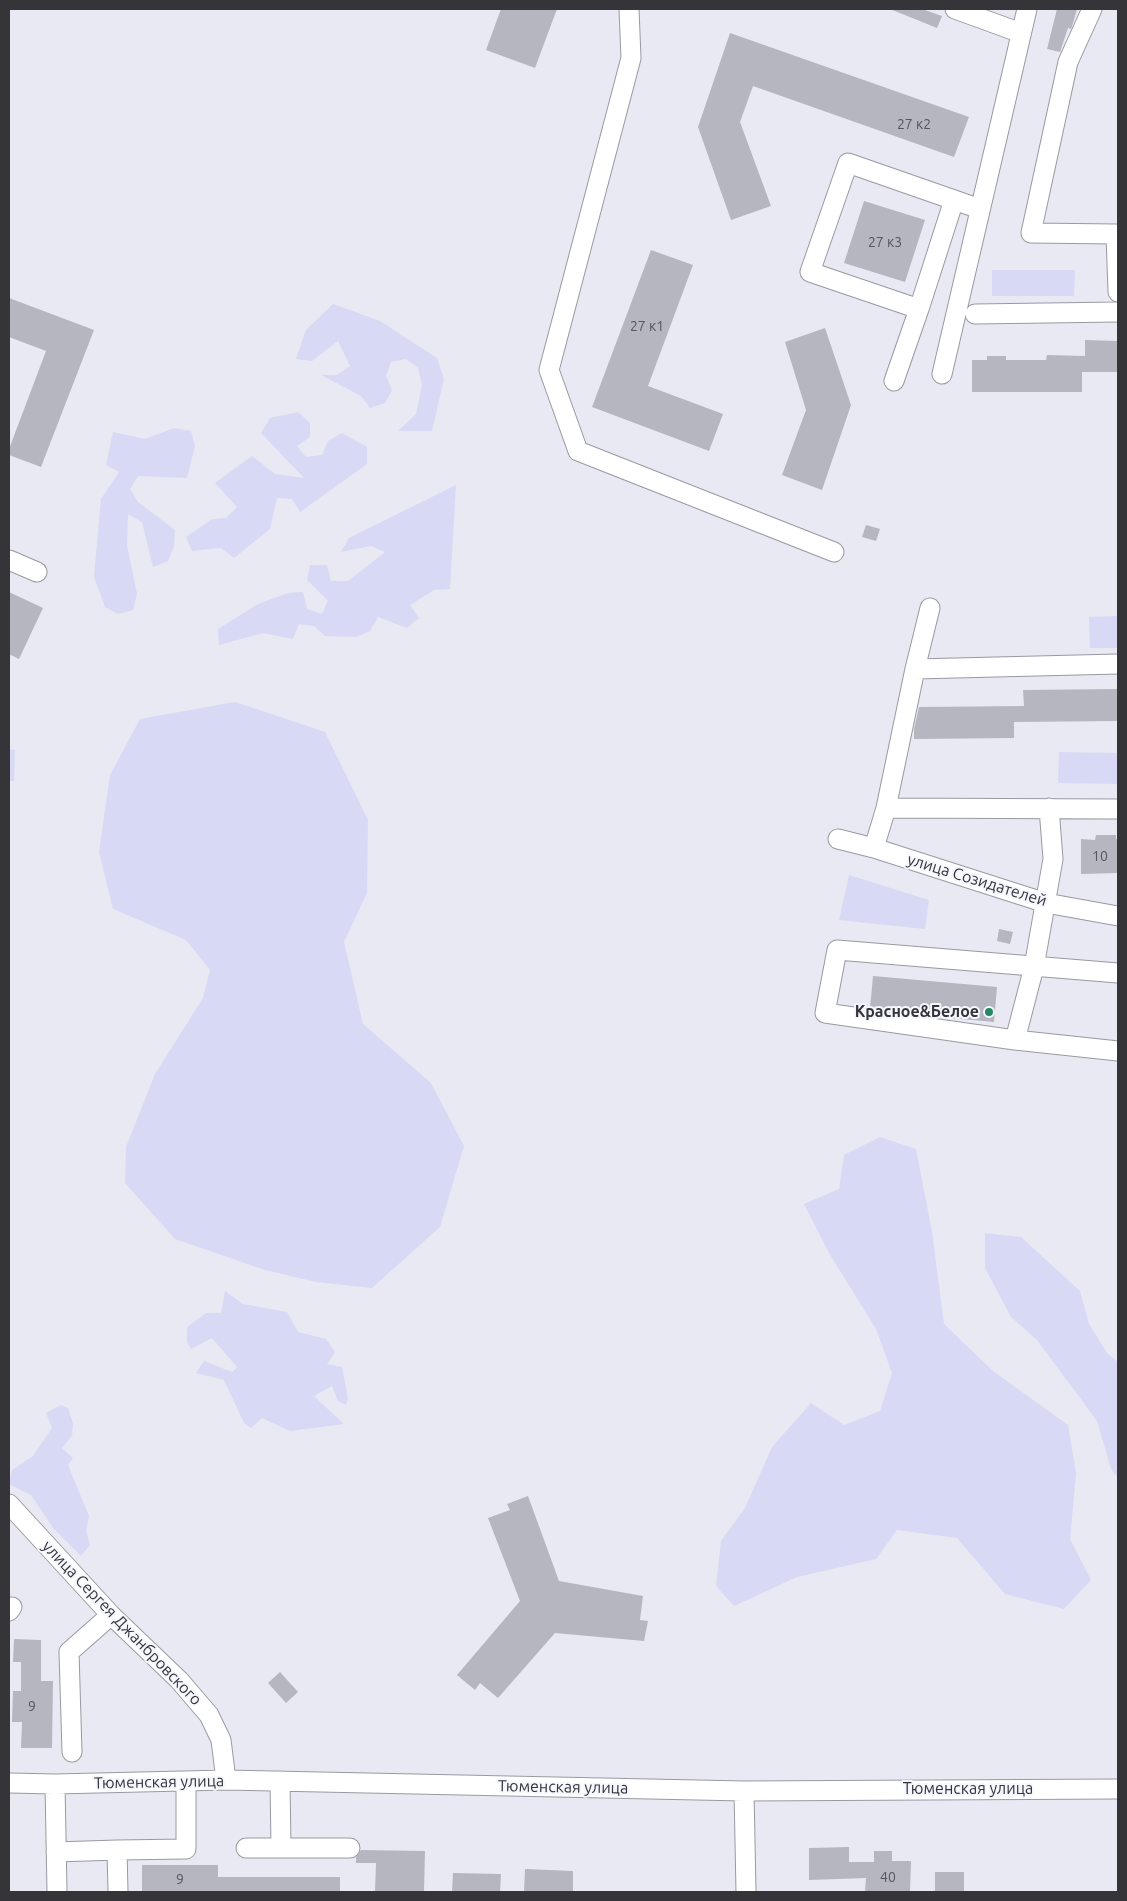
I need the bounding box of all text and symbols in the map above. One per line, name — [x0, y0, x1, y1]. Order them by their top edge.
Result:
house number: 27 к2 — [897, 116, 931, 132]
house number: 27 к3 — [868, 234, 902, 250]
house number: 27 к1 — [630, 318, 664, 334]
house number: 10 — [1092, 848, 1108, 864]
street label: улица Созидателей — [905, 850, 1049, 910]
place label: Красное&Белое — [855, 1002, 979, 1022]
marker: Красное&Белое — [983, 1006, 995, 1018]
street label: улица Сергея Джанбровского — [38, 1537, 206, 1709]
house number: 9 — [28, 1698, 36, 1714]
street label: Тюменская улица — [94, 1771, 224, 1793]
street label: Тюменская улица — [498, 1776, 628, 1798]
street label: Тюменская улица — [903, 1779, 1033, 1799]
house number: 40 — [880, 1869, 896, 1885]
house number: 9 — [176, 1871, 184, 1887]

